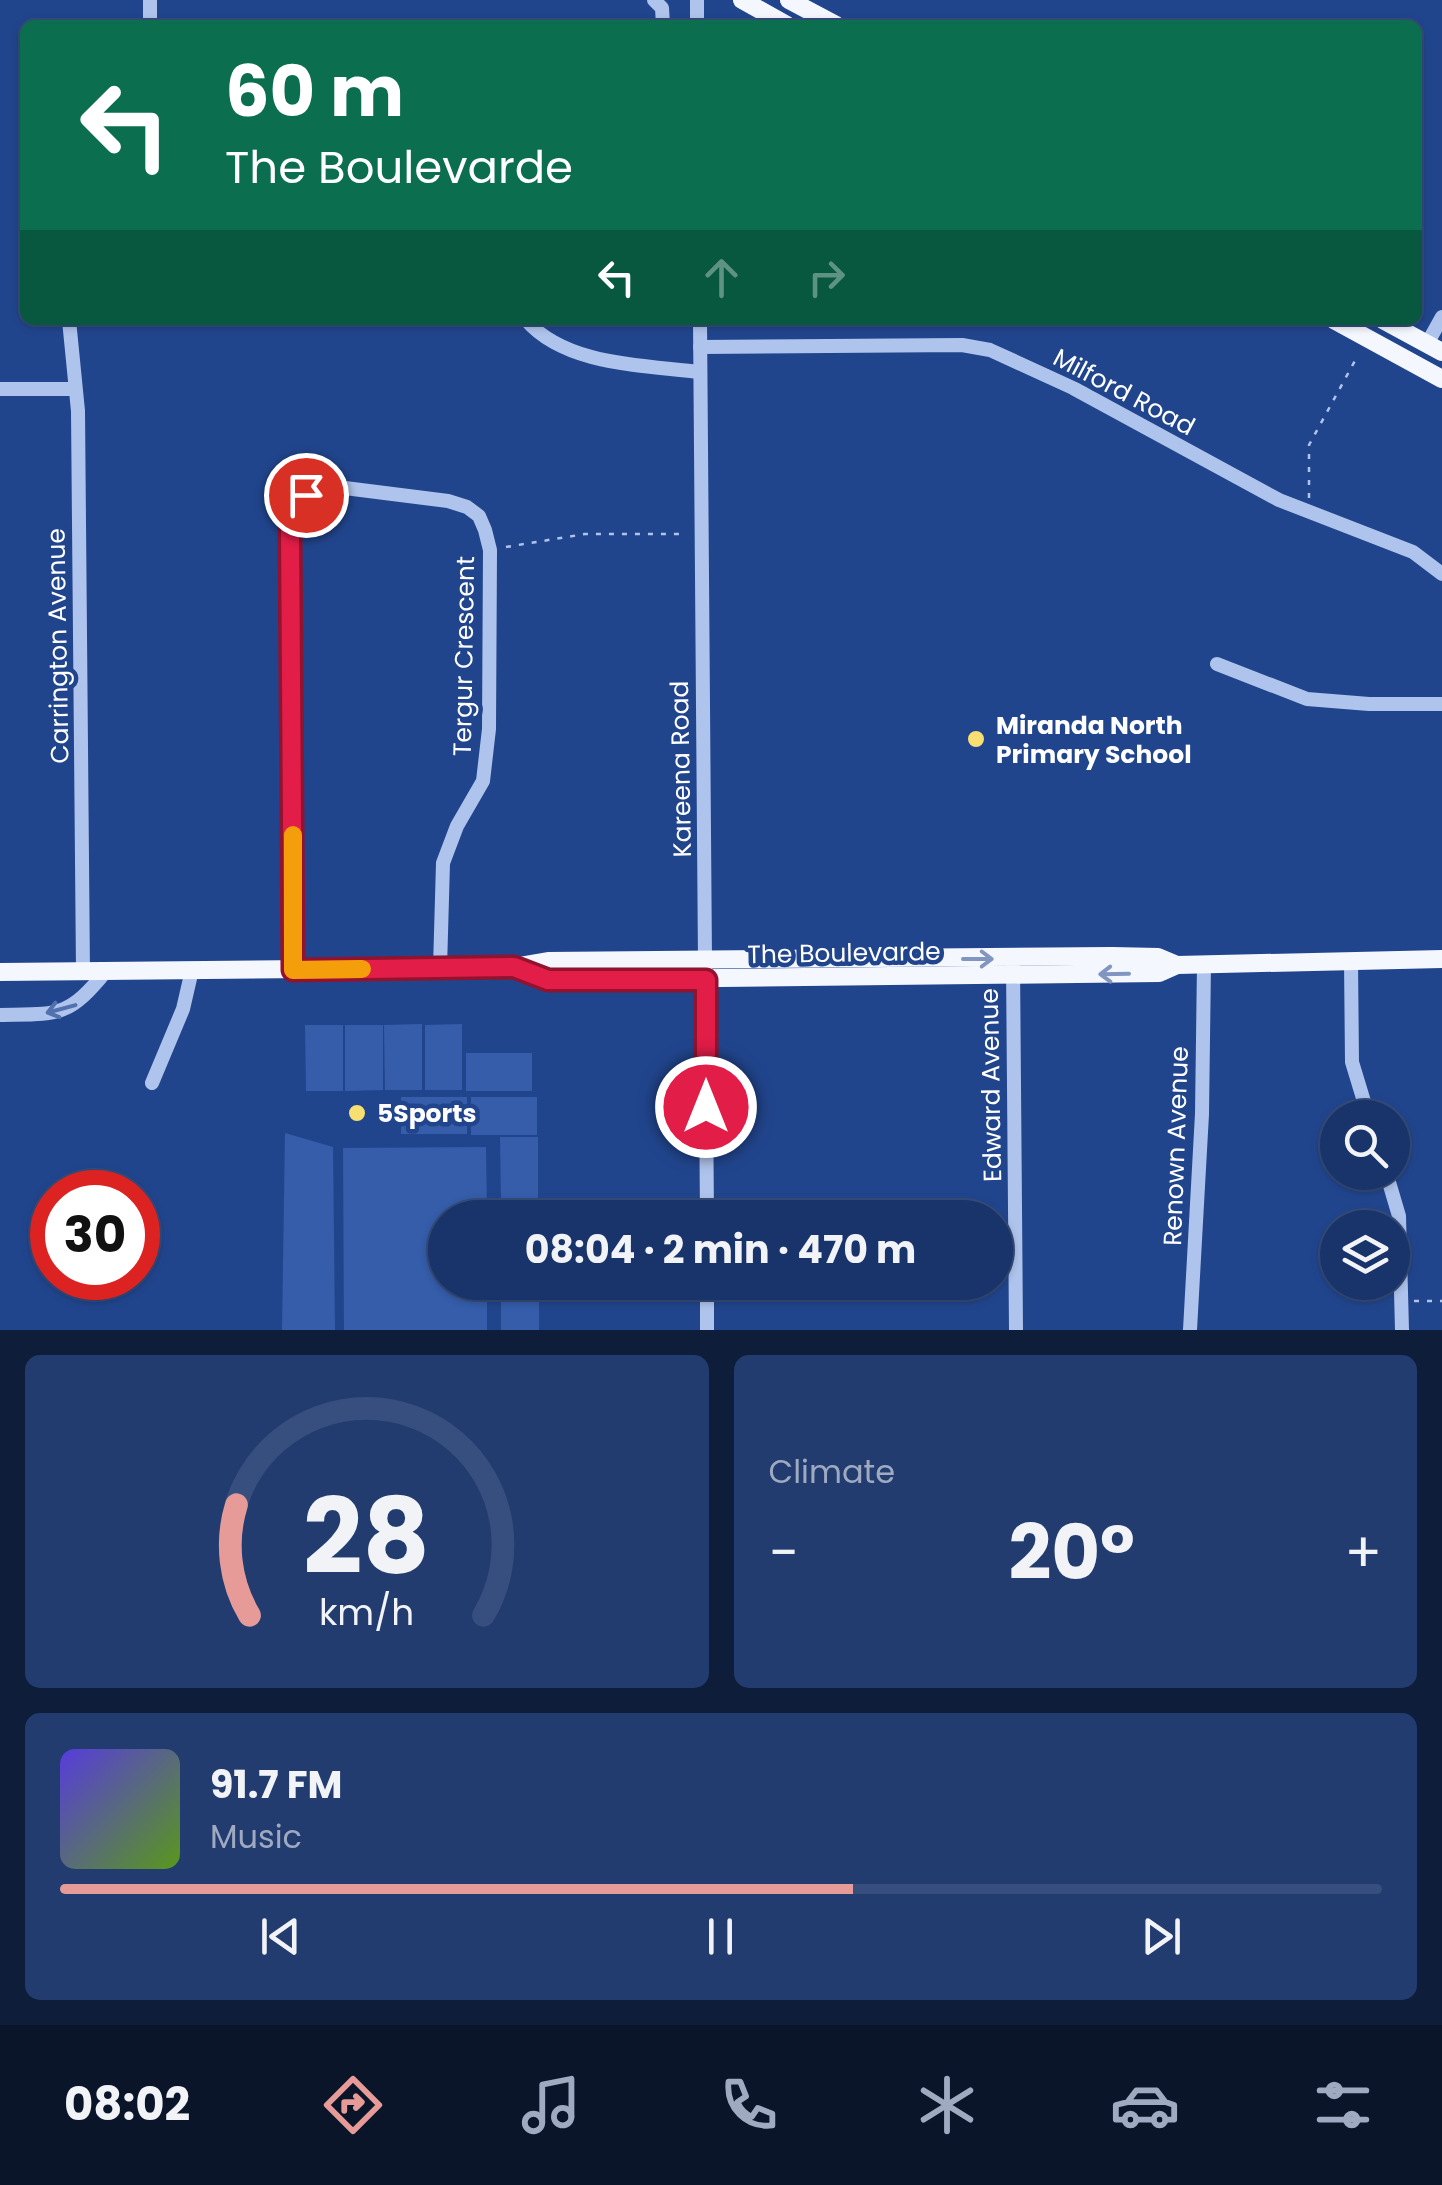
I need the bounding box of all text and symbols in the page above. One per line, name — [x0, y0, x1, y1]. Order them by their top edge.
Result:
text: 60 m — [225, 42, 404, 141]
icon: left — [60, 60, 190, 190]
text: The Boulevarde — [225, 136, 573, 199]
icon: left — [589, 250, 644, 305]
icon: ahead — [694, 250, 749, 305]
icon: right — [799, 250, 854, 305]
street label: Milford Road — [1047, 340, 1201, 444]
pin — [264, 453, 349, 538]
icon: arrive — [279, 468, 334, 523]
street label: Carrington Avenue — [38, 528, 78, 764]
street label: Tergur Crescent — [445, 556, 483, 756]
street label: Kareena Road — [662, 680, 700, 858]
place label: Miranda North Primary School — [996, 708, 1192, 772]
marker: Miranda North Primary School — [965, 728, 987, 750]
street label: The Boulevarde — [747, 934, 941, 972]
one-way arrow — [962, 950, 994, 968]
one-way arrow — [1099, 964, 1132, 984]
street label: Edward Avenue — [972, 988, 1010, 1182]
one-way arrow — [45, 1000, 77, 1019]
street label: Renown Avenue — [1155, 1046, 1197, 1246]
position arrow — [654, 1055, 758, 1159]
place label: 5Sports — [377, 1096, 476, 1131]
map controls — [1320, 1100, 1410, 1300]
button: search — [1320, 1100, 1410, 1190]
marker: 5Sports — [346, 1102, 368, 1124]
speed limit sign: 30 — [30, 1170, 160, 1300]
button: layers — [1320, 1210, 1410, 1300]
text: 08:04 · 2 min · 470 m — [525, 1223, 916, 1276]
text: Climate — [769, 1449, 895, 1494]
text: 28 — [303, 1464, 430, 1609]
text: 20° — [1008, 1500, 1135, 1605]
text: − — [769, 1514, 799, 1591]
text: + — [1344, 1514, 1382, 1591]
text: km/h — [319, 1587, 414, 1638]
text: 91.7 FM — [210, 1758, 342, 1811]
text: Music — [210, 1814, 302, 1859]
icon: previous — [253, 1909, 308, 1964]
icon: pause — [693, 1909, 748, 1964]
icon: next — [1134, 1909, 1189, 1964]
icon: directions — [318, 2070, 388, 2140]
icon: music — [516, 2070, 586, 2140]
icon: phone — [714, 2070, 784, 2140]
icon: climate — [912, 2070, 982, 2140]
icon: car — [1110, 2070, 1180, 2140]
icon: filters — [1308, 2070, 1378, 2140]
text: 08:02 — [64, 2073, 190, 2136]

